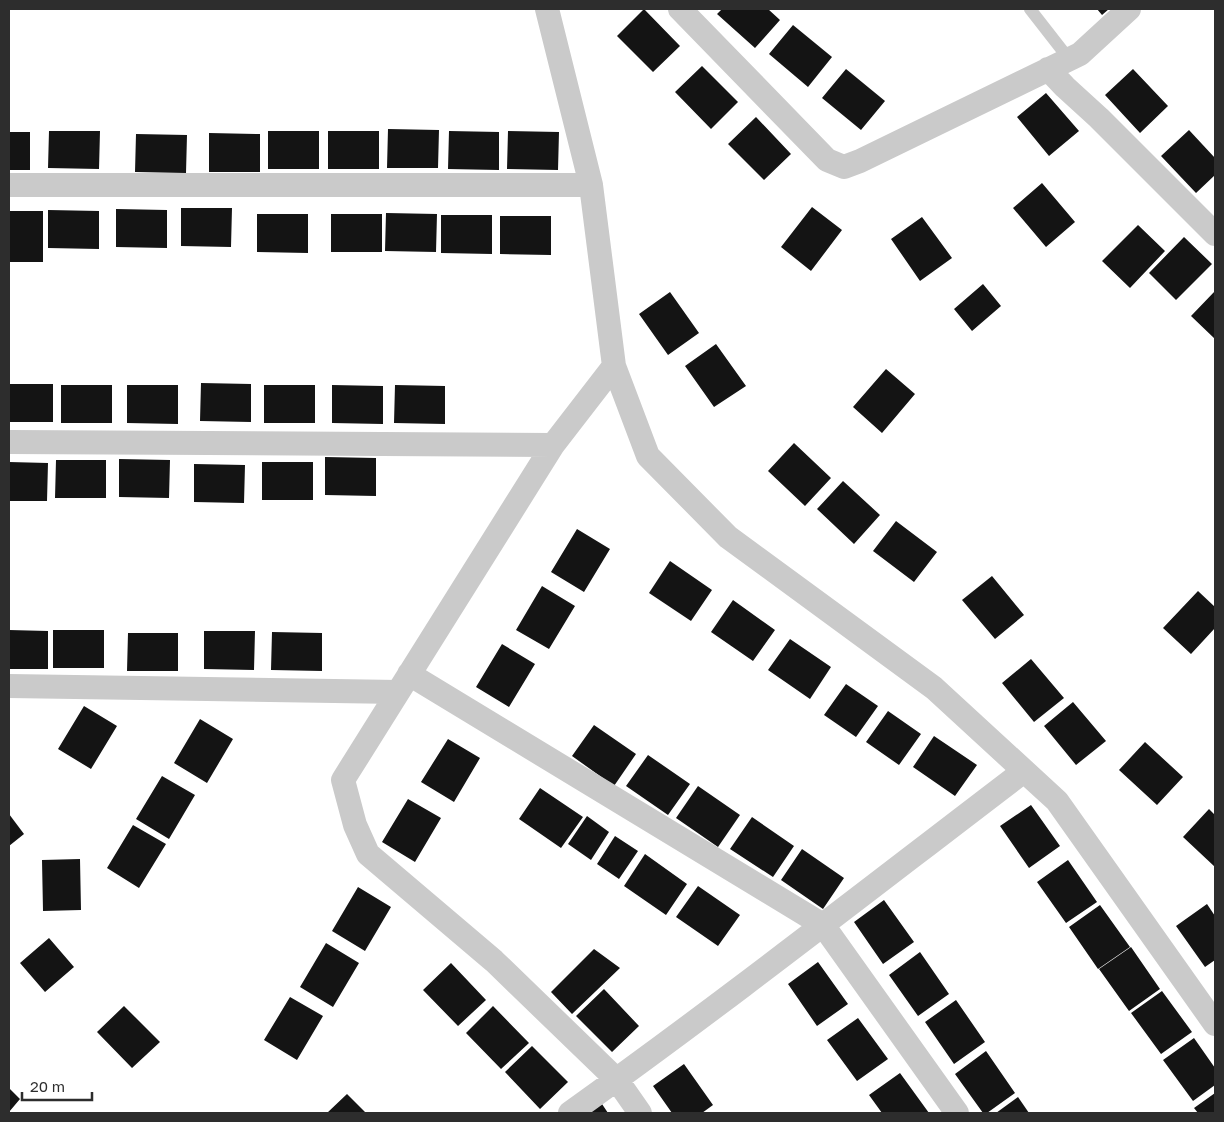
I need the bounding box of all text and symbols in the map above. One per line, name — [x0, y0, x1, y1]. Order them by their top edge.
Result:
scale bar — [22, 1070, 92, 1102]
text: 20 m — [30, 1077, 65, 1095]

